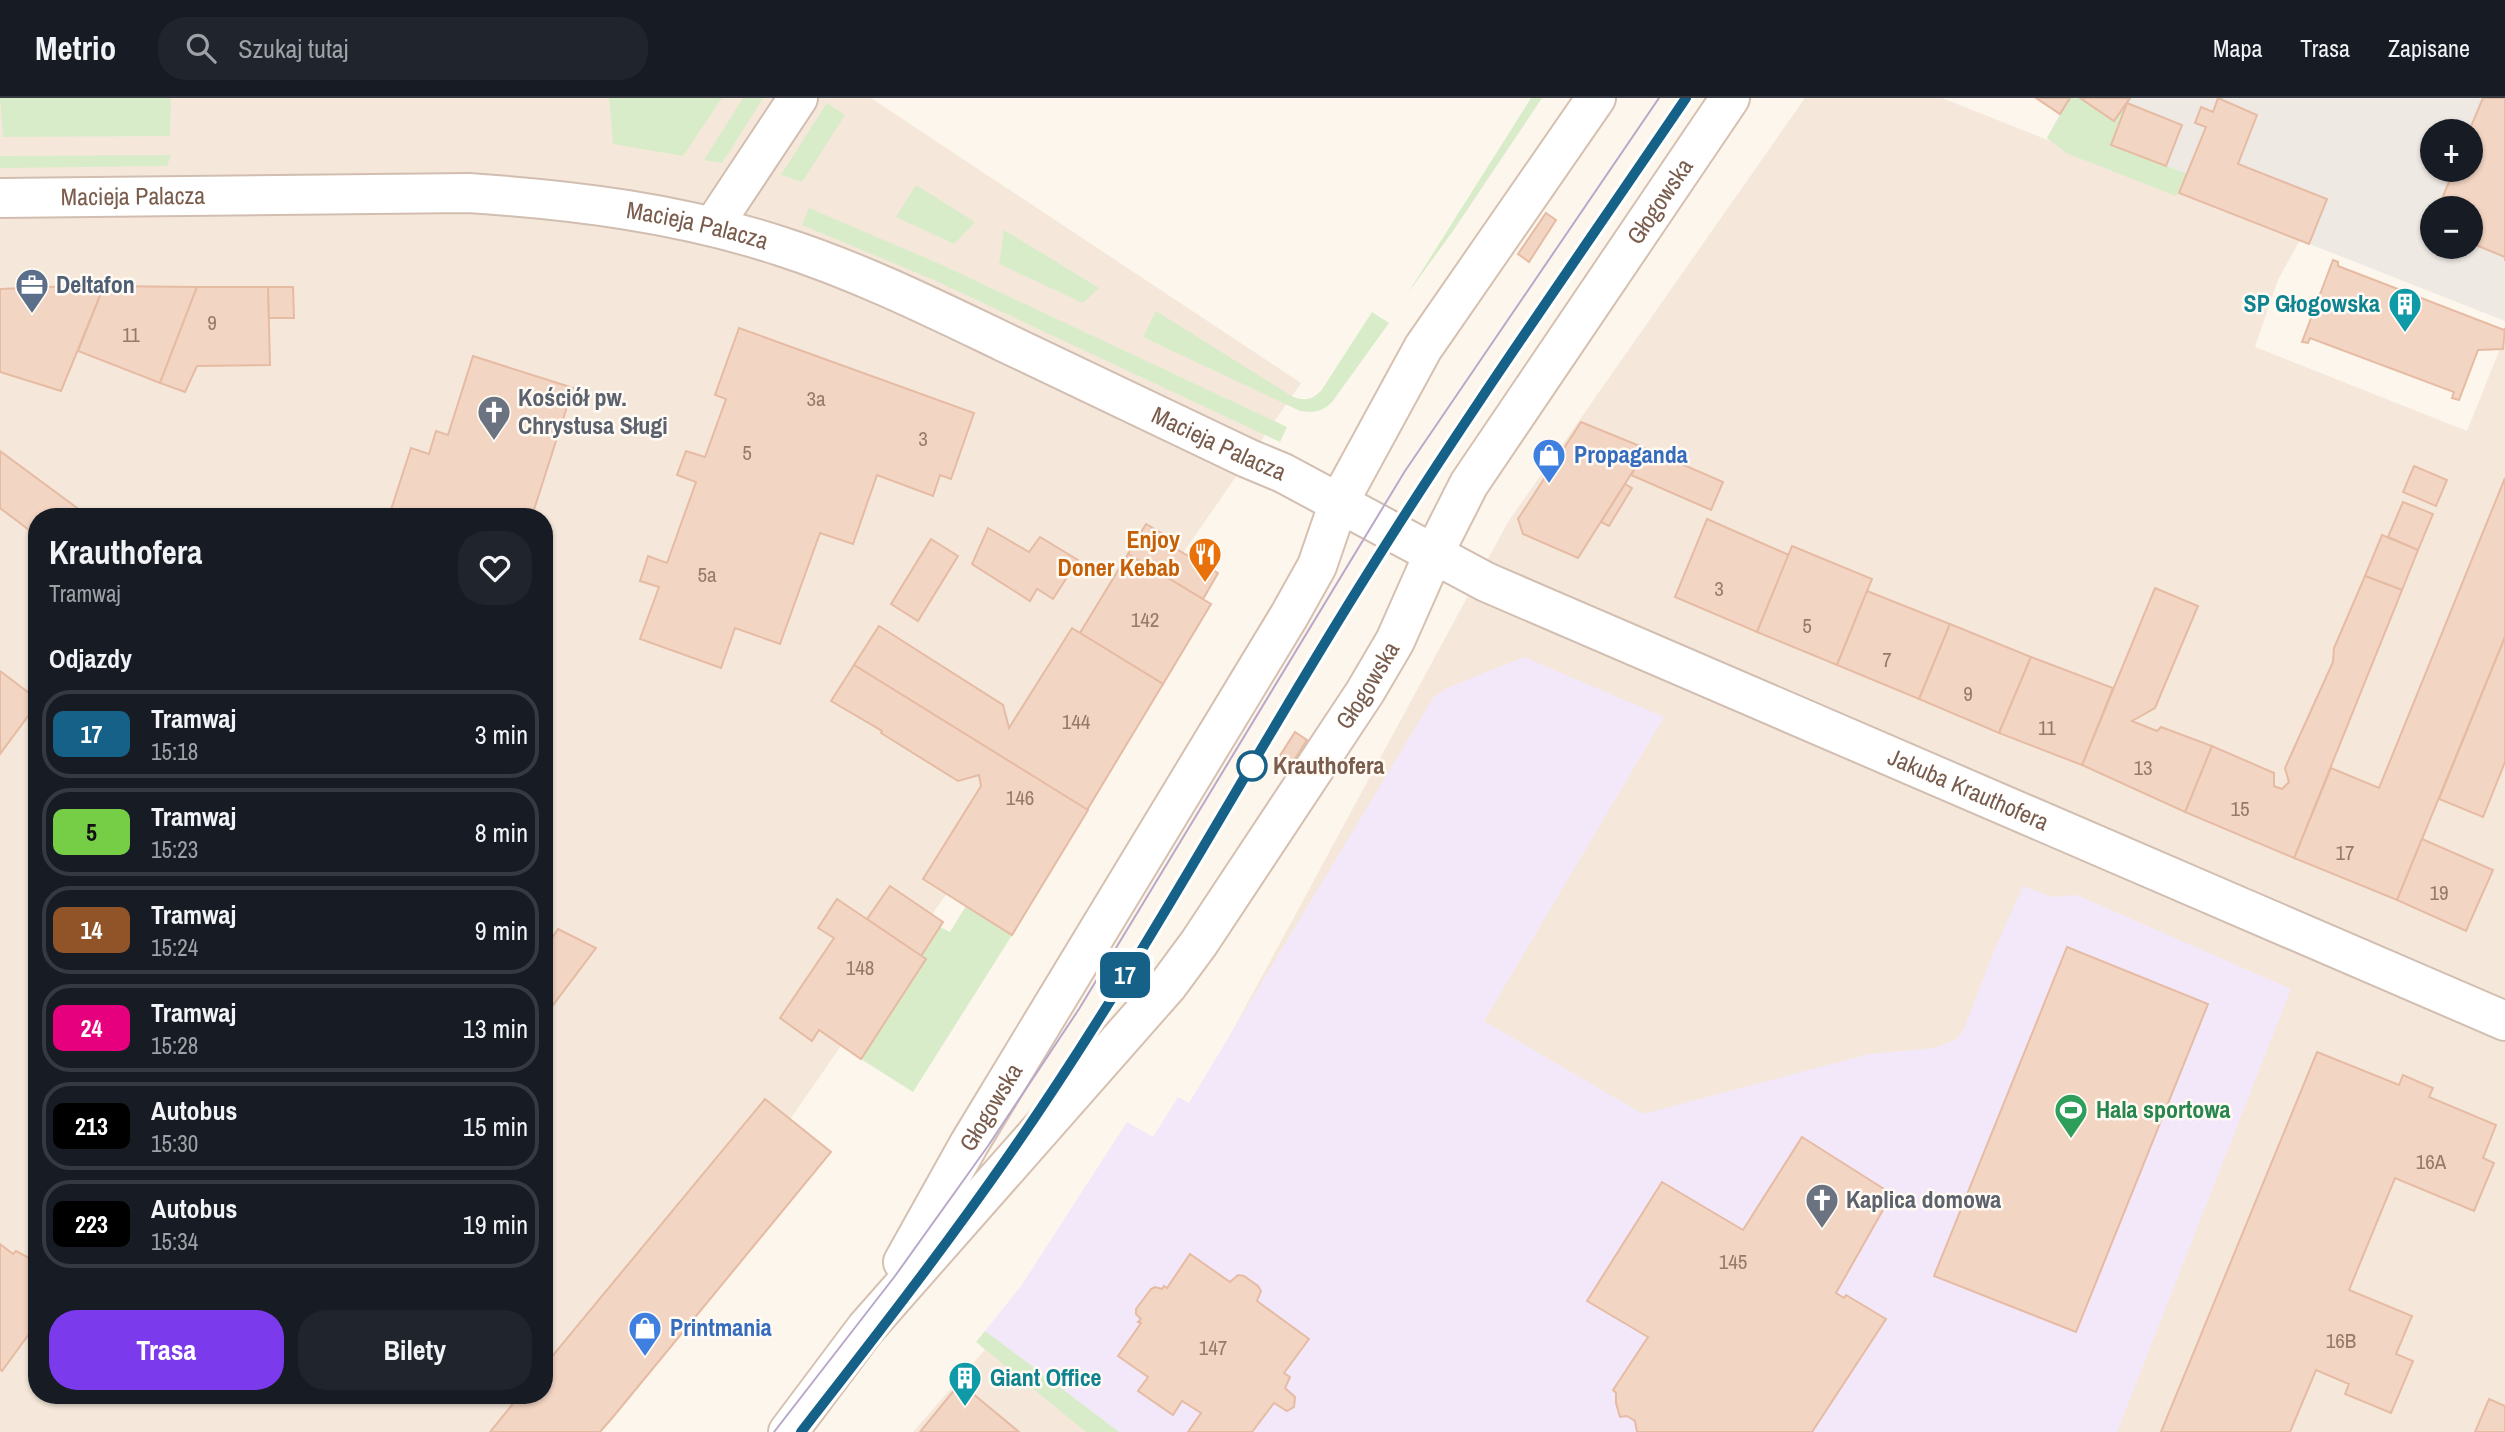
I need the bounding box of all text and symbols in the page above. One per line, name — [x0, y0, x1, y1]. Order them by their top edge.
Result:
search box — [158, 17, 648, 80]
text: Metrio — [35, 26, 116, 70]
icon: search — [182, 29, 220, 67]
text: Szukaj tutaj — [238, 31, 348, 66]
text: Mapa — [2213, 32, 2262, 64]
text: Trasa — [2300, 32, 2350, 64]
text: Zapisane — [2388, 32, 2470, 64]
map controls — [2420, 119, 2483, 259]
button: + — [2420, 119, 2483, 182]
street label: Głogowska — [1619, 152, 1700, 250]
street label: Macieja Palacza — [61, 179, 205, 212]
street label: Macieja Palacza — [624, 193, 772, 256]
button: − — [2420, 196, 2483, 259]
office icon: Deltafon — [13, 266, 51, 315]
place label: Deltafon — [56, 268, 135, 300]
building icon: SP Głogowska — [2386, 285, 2424, 334]
place label: SP Głogowska — [2244, 287, 2380, 319]
house number: 9 — [207, 308, 217, 337]
house number: 11 — [122, 320, 140, 349]
place label: Kościół pw. Chrystusa Sługi — [518, 381, 668, 441]
house number: 3a — [806, 384, 826, 413]
church icon: Kościół pw. Chrystusa Sługi — [475, 393, 513, 442]
street label: Macieja Palacza — [1147, 398, 1291, 488]
house number: 3 — [918, 424, 928, 453]
shop icon: Propaganda — [1530, 436, 1568, 485]
house number: 5 — [742, 438, 752, 467]
place label: Propaganda — [1574, 438, 1688, 470]
place label: Enjoy Doner Kebab — [1058, 523, 1180, 583]
text: Krauthofera — [49, 530, 202, 574]
button: heart — [458, 531, 532, 605]
restaurant icon: Enjoy Doner Kebab — [1186, 535, 1224, 584]
house number: 5a — [697, 560, 717, 589]
house number: 3 — [1714, 574, 1724, 603]
text: Tramwaj — [49, 578, 121, 609]
house number: 142 — [1131, 605, 1159, 634]
house number: 5 — [1802, 611, 1812, 640]
street label: Głogowska — [1328, 635, 1406, 735]
text: Odjazdy — [49, 641, 132, 676]
house number: 7 — [1882, 645, 1892, 674]
house number: 9 — [1963, 679, 1973, 708]
text: Tramwaj — [151, 701, 236, 736]
house number: 144 — [1062, 707, 1091, 736]
house number: 11 — [2038, 713, 2056, 742]
text: 3 min — [475, 717, 528, 752]
text: 17 — [81, 718, 102, 750]
text: 15:18 — [151, 736, 198, 767]
street label: Jakuba Krauthofera — [1883, 740, 2054, 838]
place label: Krauthofera — [1273, 749, 1385, 781]
marker: Krauthofera — [1237, 751, 1267, 781]
house number: 13 — [2133, 753, 2153, 782]
house number: 146 — [1006, 783, 1034, 812]
house number: 15 — [2230, 794, 2250, 823]
text: Tramwaj — [151, 799, 236, 834]
text: 8 min — [475, 815, 528, 850]
text: 5 — [86, 816, 97, 848]
text: 15:23 — [151, 834, 198, 865]
house number: 17 — [2335, 838, 2355, 867]
house number: 19 — [2429, 878, 2449, 907]
text: Tramwaj — [151, 897, 236, 932]
text: 9 min — [475, 913, 528, 948]
text: 14 — [81, 914, 102, 946]
text: 15:24 — [151, 932, 198, 963]
line badge: 17 — [1094, 952, 1156, 998]
house number: 148 — [846, 953, 874, 982]
text: 17 — [1114, 959, 1136, 991]
text: Tramwaj — [151, 995, 236, 1030]
text: 13 min — [463, 1011, 528, 1046]
text: 24 — [81, 1012, 102, 1044]
text: 15:28 — [151, 1030, 198, 1061]
street label: Głogowska — [951, 1057, 1029, 1157]
sports icon: Hala sportowa — [2052, 1091, 2090, 1140]
text: Autobus — [151, 1093, 237, 1128]
place label: Hala sportowa — [2096, 1093, 2231, 1125]
text: 15 min — [463, 1109, 528, 1144]
text: 213 — [75, 1110, 108, 1142]
text: 15:30 — [151, 1128, 198, 1159]
house number: 16A — [2416, 1147, 2447, 1176]
church icon: Kaplica domowa — [1803, 1181, 1841, 1230]
place label: Kaplica domowa — [1846, 1183, 2001, 1215]
text: Autobus — [151, 1191, 237, 1226]
text: 19 min — [463, 1207, 528, 1242]
text: 223 — [75, 1208, 108, 1240]
text: 15:34 — [151, 1226, 198, 1257]
house number: 145 — [1719, 1247, 1747, 1276]
shop icon: Printmania — [626, 1309, 664, 1358]
button: Trasa — [49, 1310, 284, 1390]
button: Bilety — [298, 1310, 532, 1390]
place label: Printmania — [670, 1311, 772, 1343]
house number: 16B — [2326, 1326, 2356, 1355]
house number: 147 — [1199, 1333, 1227, 1362]
building icon: Giant Office — [946, 1359, 984, 1408]
place label: Giant Office — [990, 1361, 1102, 1393]

